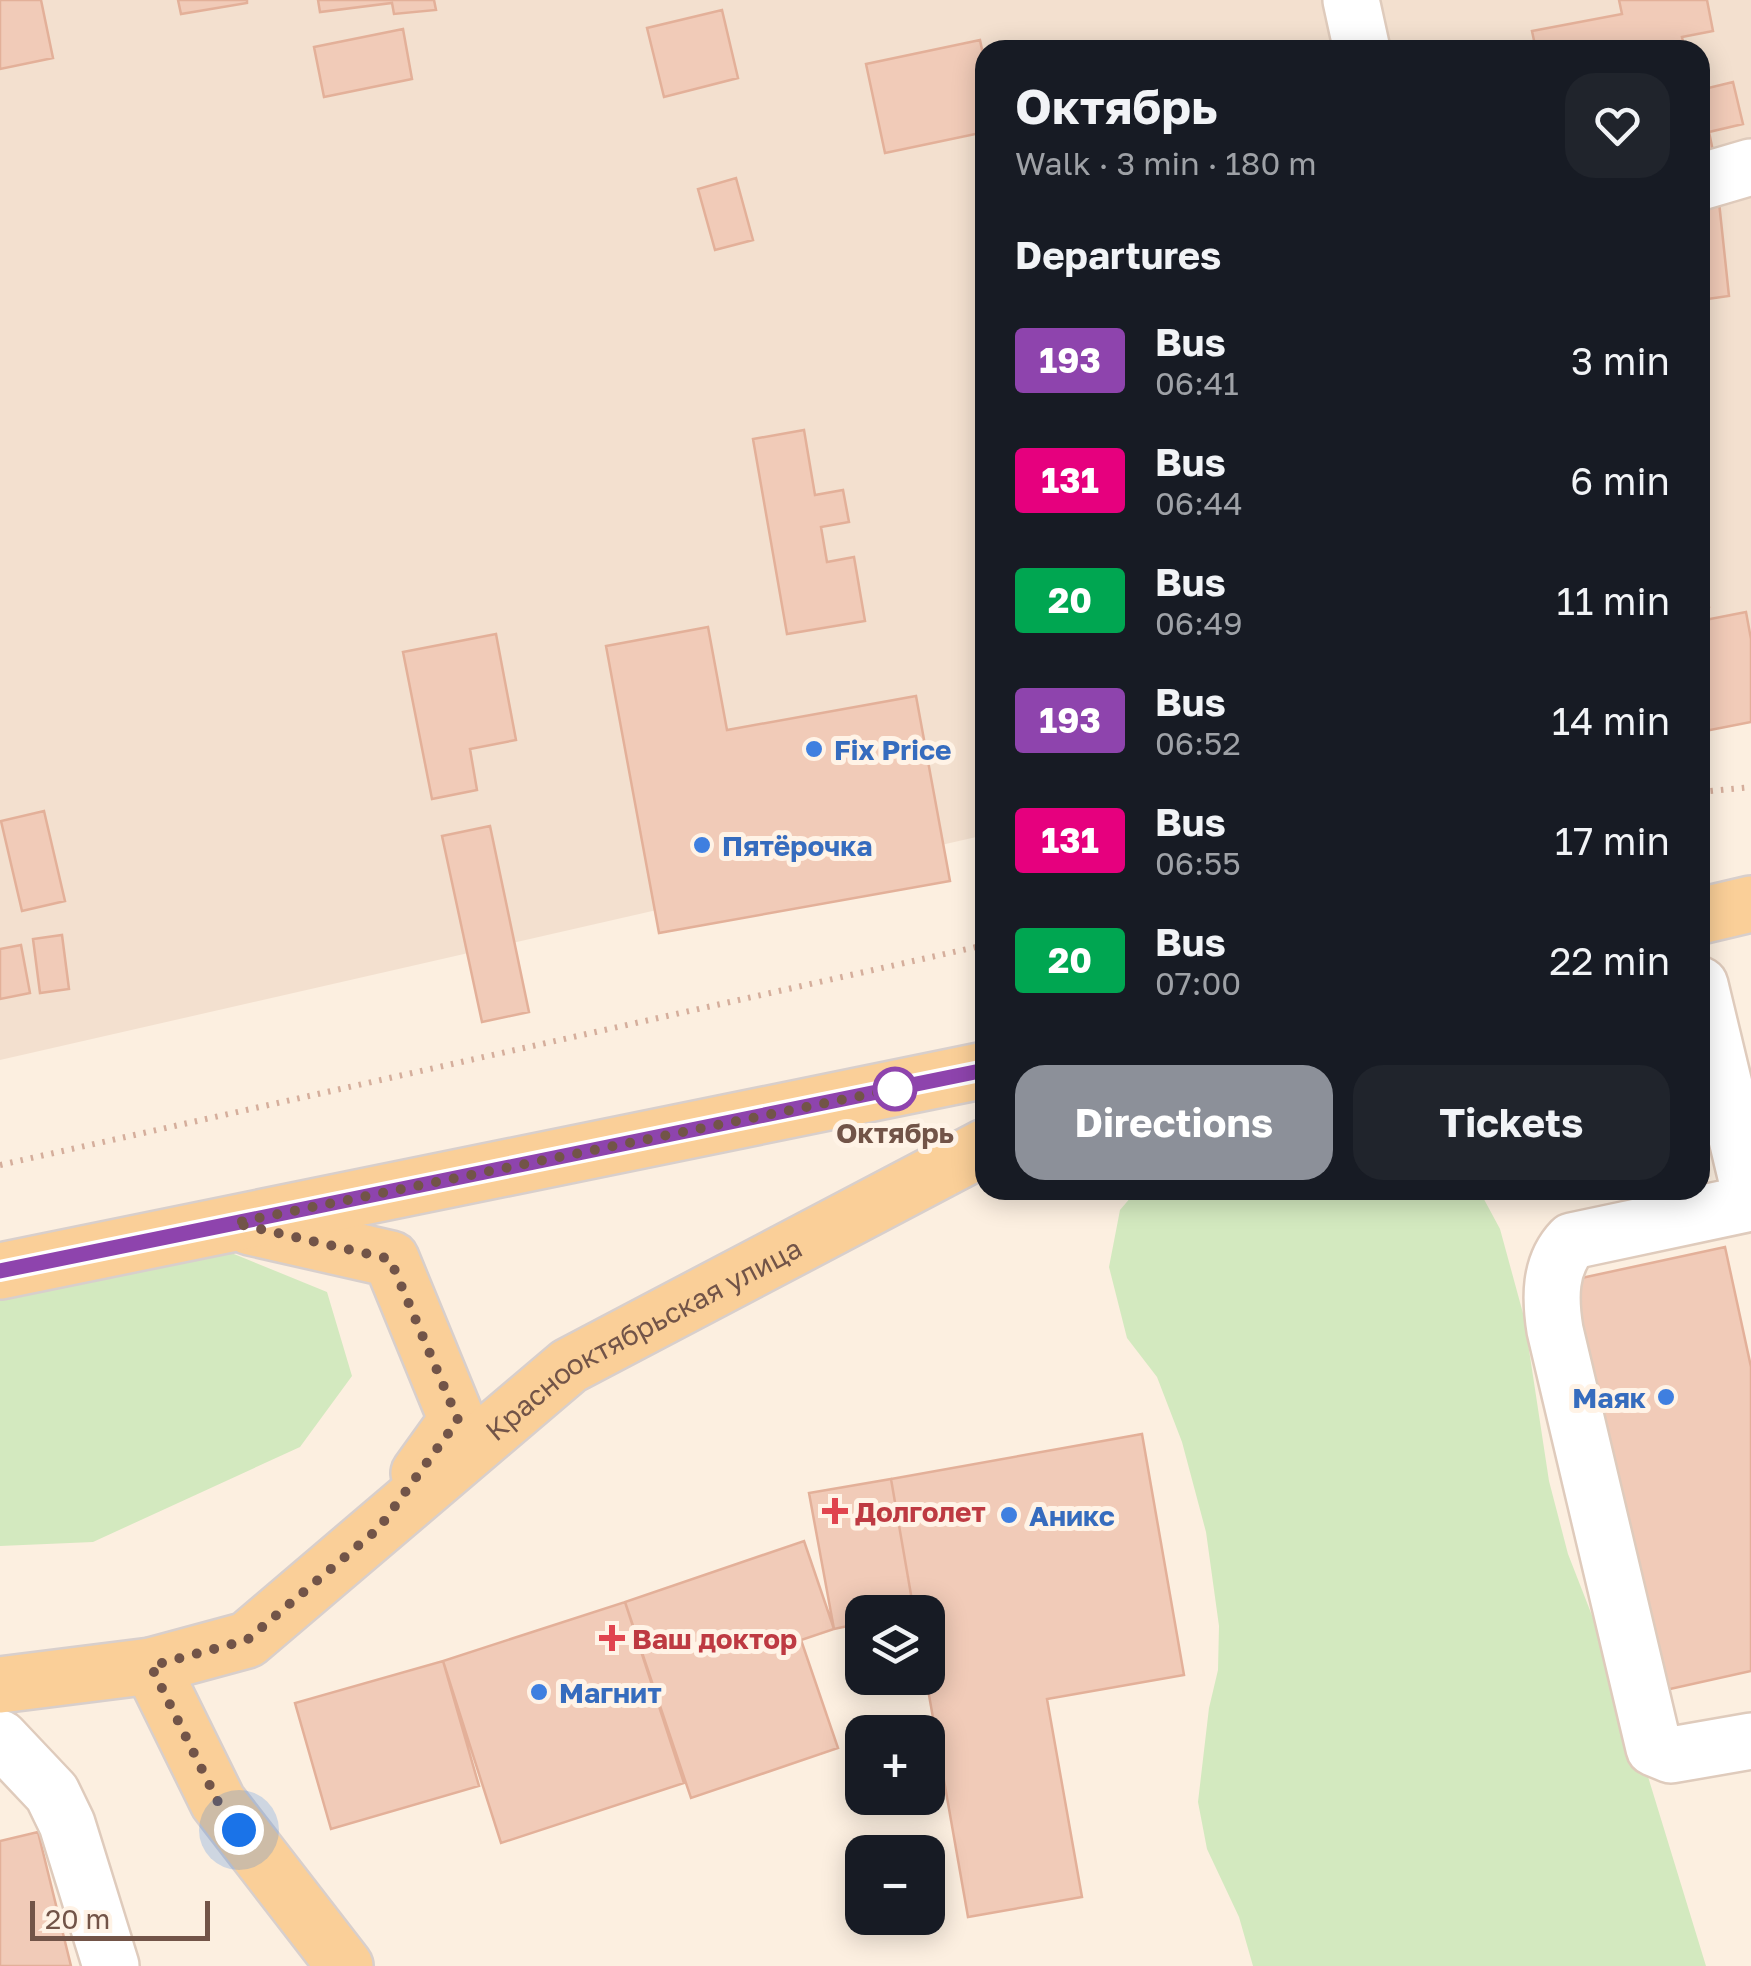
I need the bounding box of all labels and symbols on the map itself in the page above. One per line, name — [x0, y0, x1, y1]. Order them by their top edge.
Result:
place label: Fix Price — [834, 733, 952, 766]
marker: Fix Price — [803, 738, 825, 760]
place label: Пятёрочка — [722, 829, 873, 862]
marker: Пятёрочка — [691, 834, 713, 856]
marker: Октябрь — [874, 1068, 916, 1110]
place label: Октябрь — [836, 1116, 954, 1149]
street label: Краснооктябрьская улица — [478, 1230, 807, 1447]
place label: Маяк — [1572, 1381, 1646, 1414]
marker: Маяк — [1655, 1386, 1677, 1408]
place label: Долголет — [855, 1495, 986, 1528]
place label: Аникс — [1029, 1499, 1115, 1532]
marker: Долголет — [824, 1500, 846, 1522]
marker: Аникс — [998, 1504, 1020, 1526]
place label: Ваш доктор — [632, 1622, 797, 1655]
marker: Ваш доктор — [601, 1627, 623, 1649]
place label: Магнит — [559, 1676, 662, 1709]
marker: Магнит — [528, 1681, 550, 1703]
your location — [214, 1805, 264, 1855]
scale bar — [30, 1896, 210, 1940]

